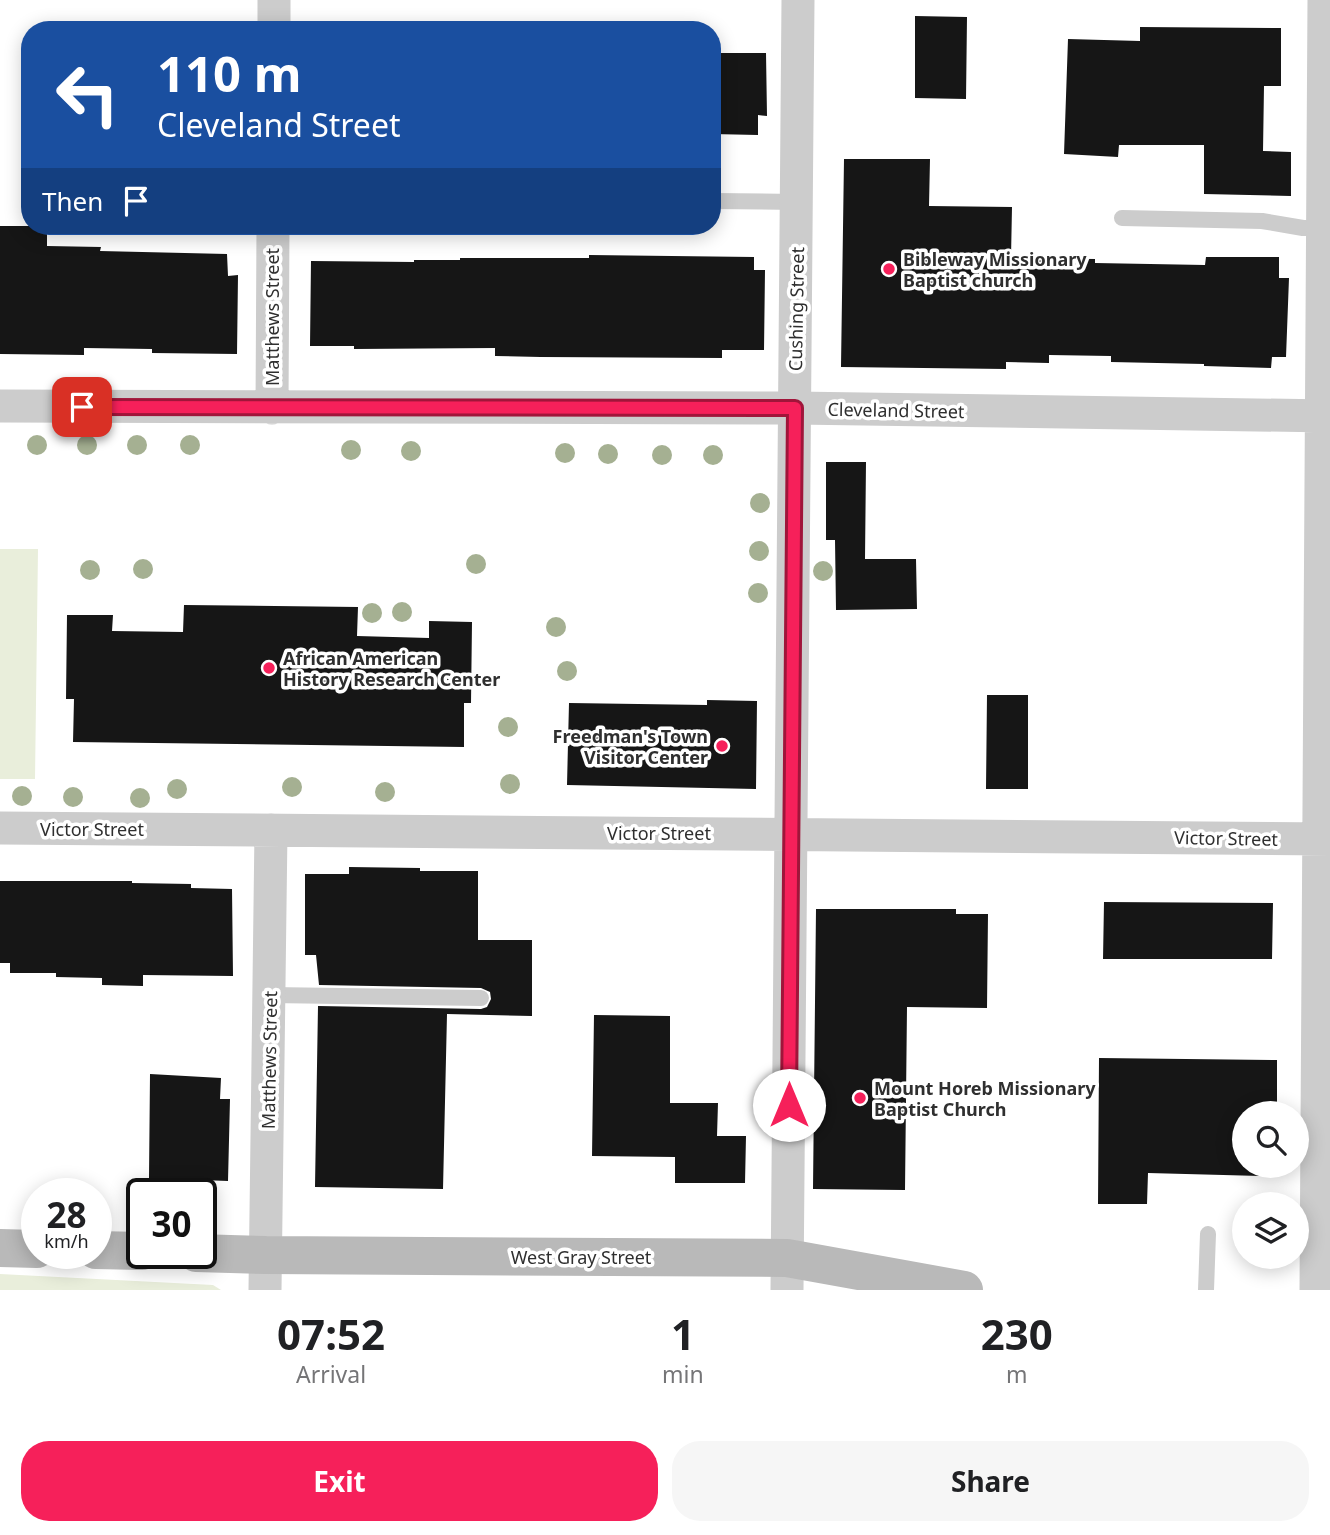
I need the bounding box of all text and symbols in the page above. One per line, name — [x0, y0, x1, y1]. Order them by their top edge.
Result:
text: 110 m — [157, 40, 302, 106]
icon: left — [42, 49, 133, 140]
text: Cleveland Street — [157, 103, 401, 146]
icon: arrive — [117, 182, 155, 220]
text: Then — [42, 183, 103, 219]
street label: Cushing Street — [783, 246, 809, 371]
street label: Matthews Street — [260, 247, 284, 386]
place label: Bibleway Missionary Baptist church — [903, 247, 1087, 292]
marker: Bibleway Missionary Baptist church — [881, 261, 897, 277]
pin — [52, 377, 112, 437]
icon: arrive — [63, 388, 101, 426]
street label: Cleveland Street — [827, 397, 965, 423]
place label: African American History Research Center — [283, 646, 500, 691]
marker: African American History Research Center — [261, 660, 277, 676]
place label: Freedman's Town Visitor Center — [553, 724, 708, 769]
marker: Freedman's Town Visitor Center — [714, 738, 730, 754]
street label: Victor Street — [40, 817, 144, 841]
street label: Victor Street — [607, 821, 711, 845]
street label: Victor Street — [1174, 825, 1279, 851]
street label: Matthews Street — [256, 990, 282, 1129]
position arrow — [752, 1068, 826, 1142]
place label: Mount Horeb Missionary Baptist Church — [874, 1076, 1096, 1121]
marker: Mount Horeb Missionary Baptist Church — [852, 1090, 868, 1106]
map controls — [1232, 1101, 1309, 1269]
button: search — [1232, 1101, 1309, 1178]
speed limit sign: 30 — [126, 1178, 217, 1269]
text: 28 — [46, 1191, 87, 1238]
button: layers — [1232, 1192, 1309, 1269]
text: km/h — [44, 1229, 89, 1253]
street label: West Gray Street — [511, 1245, 652, 1269]
text: 07:52 — [277, 1305, 385, 1362]
text: 1 — [671, 1305, 695, 1362]
text: 230 — [981, 1305, 1053, 1362]
text: Arrival — [296, 1358, 366, 1390]
text: min — [662, 1358, 704, 1390]
text: m — [1006, 1358, 1028, 1390]
button: Exit — [21, 1441, 658, 1521]
button: Share — [672, 1441, 1309, 1521]

